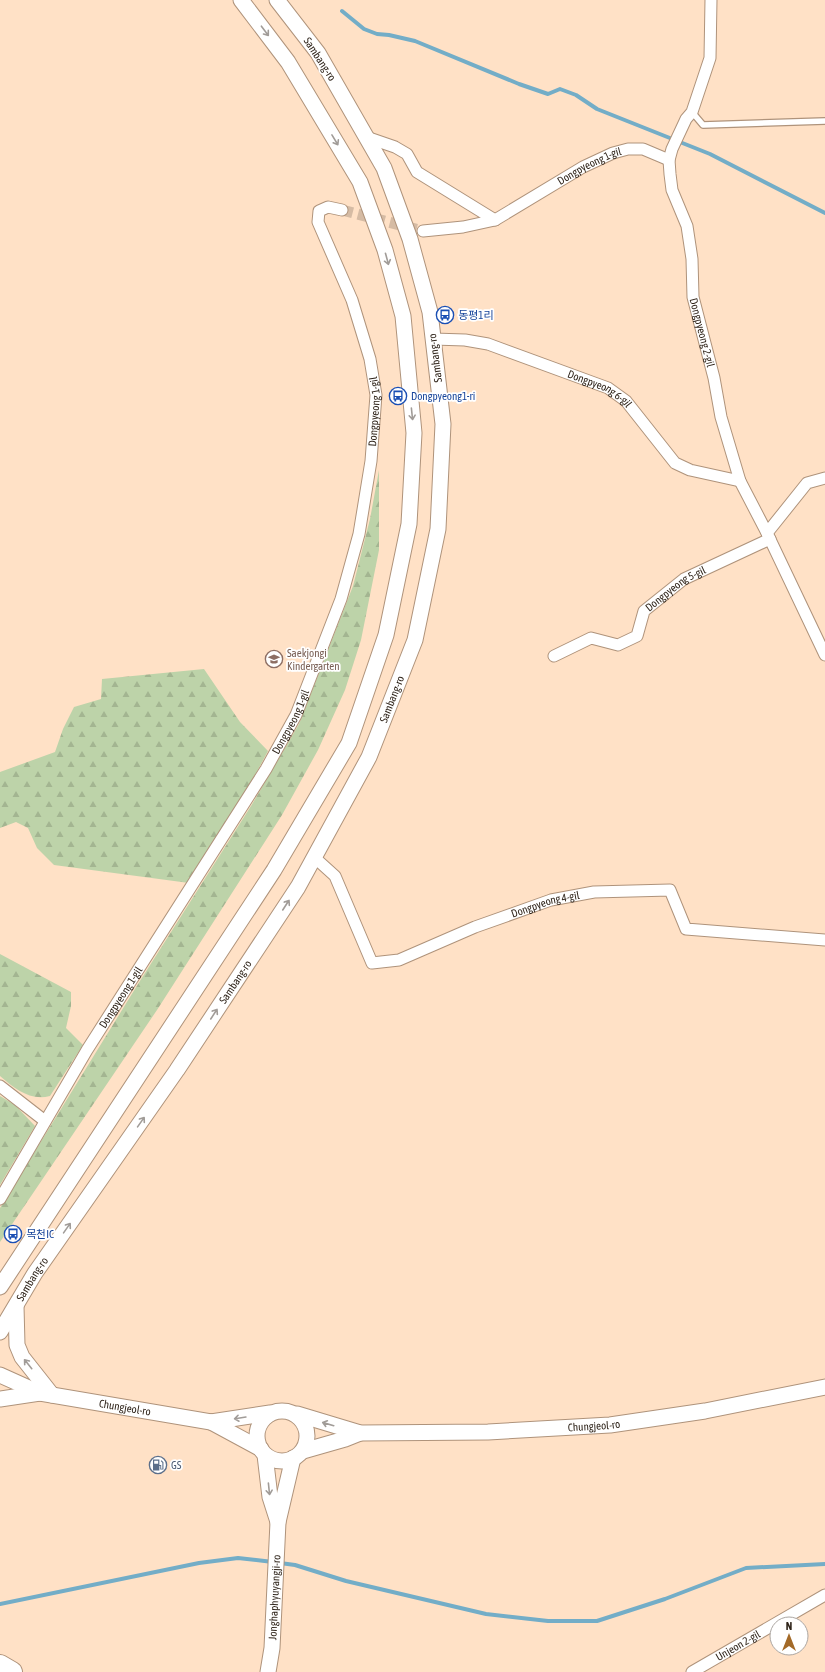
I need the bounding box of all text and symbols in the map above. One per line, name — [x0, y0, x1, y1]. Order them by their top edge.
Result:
one-way arrow — [260, 26, 269, 37]
street label: Sambang-ro — [302, 35, 338, 83]
one-way arrow — [331, 134, 339, 146]
street label: Dongpyeong 1-gil — [555, 145, 623, 187]
one-way arrow — [384, 252, 391, 265]
street label: Dongpyeong 2-gil — [688, 297, 717, 368]
bus stop icon: 동평1리 — [435, 305, 455, 325]
place label: 동평1리 — [458, 309, 494, 321]
street label: Sambang-ro — [426, 333, 444, 383]
street label: Dongpyeong 6-gil — [566, 368, 634, 410]
street label: Dongpyeong 1-gil — [366, 376, 382, 447]
bus stop icon: Dongpyeong1-ri — [388, 386, 408, 406]
place label: Dongpyeong1-ri — [411, 390, 475, 402]
one-way arrow — [408, 407, 416, 420]
street label: Dongpyeong 5-gil — [643, 564, 708, 613]
place label: Saekjongi Kindergarten — [287, 647, 340, 672]
school or university icon: Saekjongi Kindergarten — [264, 649, 284, 669]
street label: Sambang-ro — [377, 674, 406, 724]
street label: Dongpyeong 1-gil — [270, 688, 311, 756]
street label: Dongpyeong 4-gil — [509, 889, 581, 920]
one-way arrow — [281, 900, 290, 911]
street label: Sambang-ro — [217, 958, 254, 1006]
street label: Dongpyeong 1-gil — [97, 964, 145, 1030]
one-way arrow — [210, 1009, 218, 1020]
one-way arrow — [137, 1116, 145, 1127]
one-way arrow — [63, 1223, 71, 1234]
bus stop icon: 목천IC — [3, 1224, 23, 1244]
place label: 목천IC — [26, 1228, 54, 1240]
street label: Sambang-ro — [14, 1255, 50, 1303]
one-way arrow — [23, 1359, 32, 1370]
street label: Chungjeol-ro — [98, 1397, 152, 1418]
one-way arrow — [234, 1414, 247, 1422]
street label: Chungjeol-ro — [567, 1418, 621, 1433]
one-way arrow — [322, 1420, 335, 1427]
fuel station icon: GS — [148, 1455, 168, 1475]
place label: GS — [171, 1459, 182, 1471]
one-way arrow — [265, 1482, 273, 1495]
street label: Jonghaphyuyangji-ro — [266, 1554, 282, 1640]
north arrow — [769, 1616, 809, 1656]
text: N — [786, 1620, 792, 1632]
street label: Unjeon 2-gil — [713, 1628, 762, 1663]

